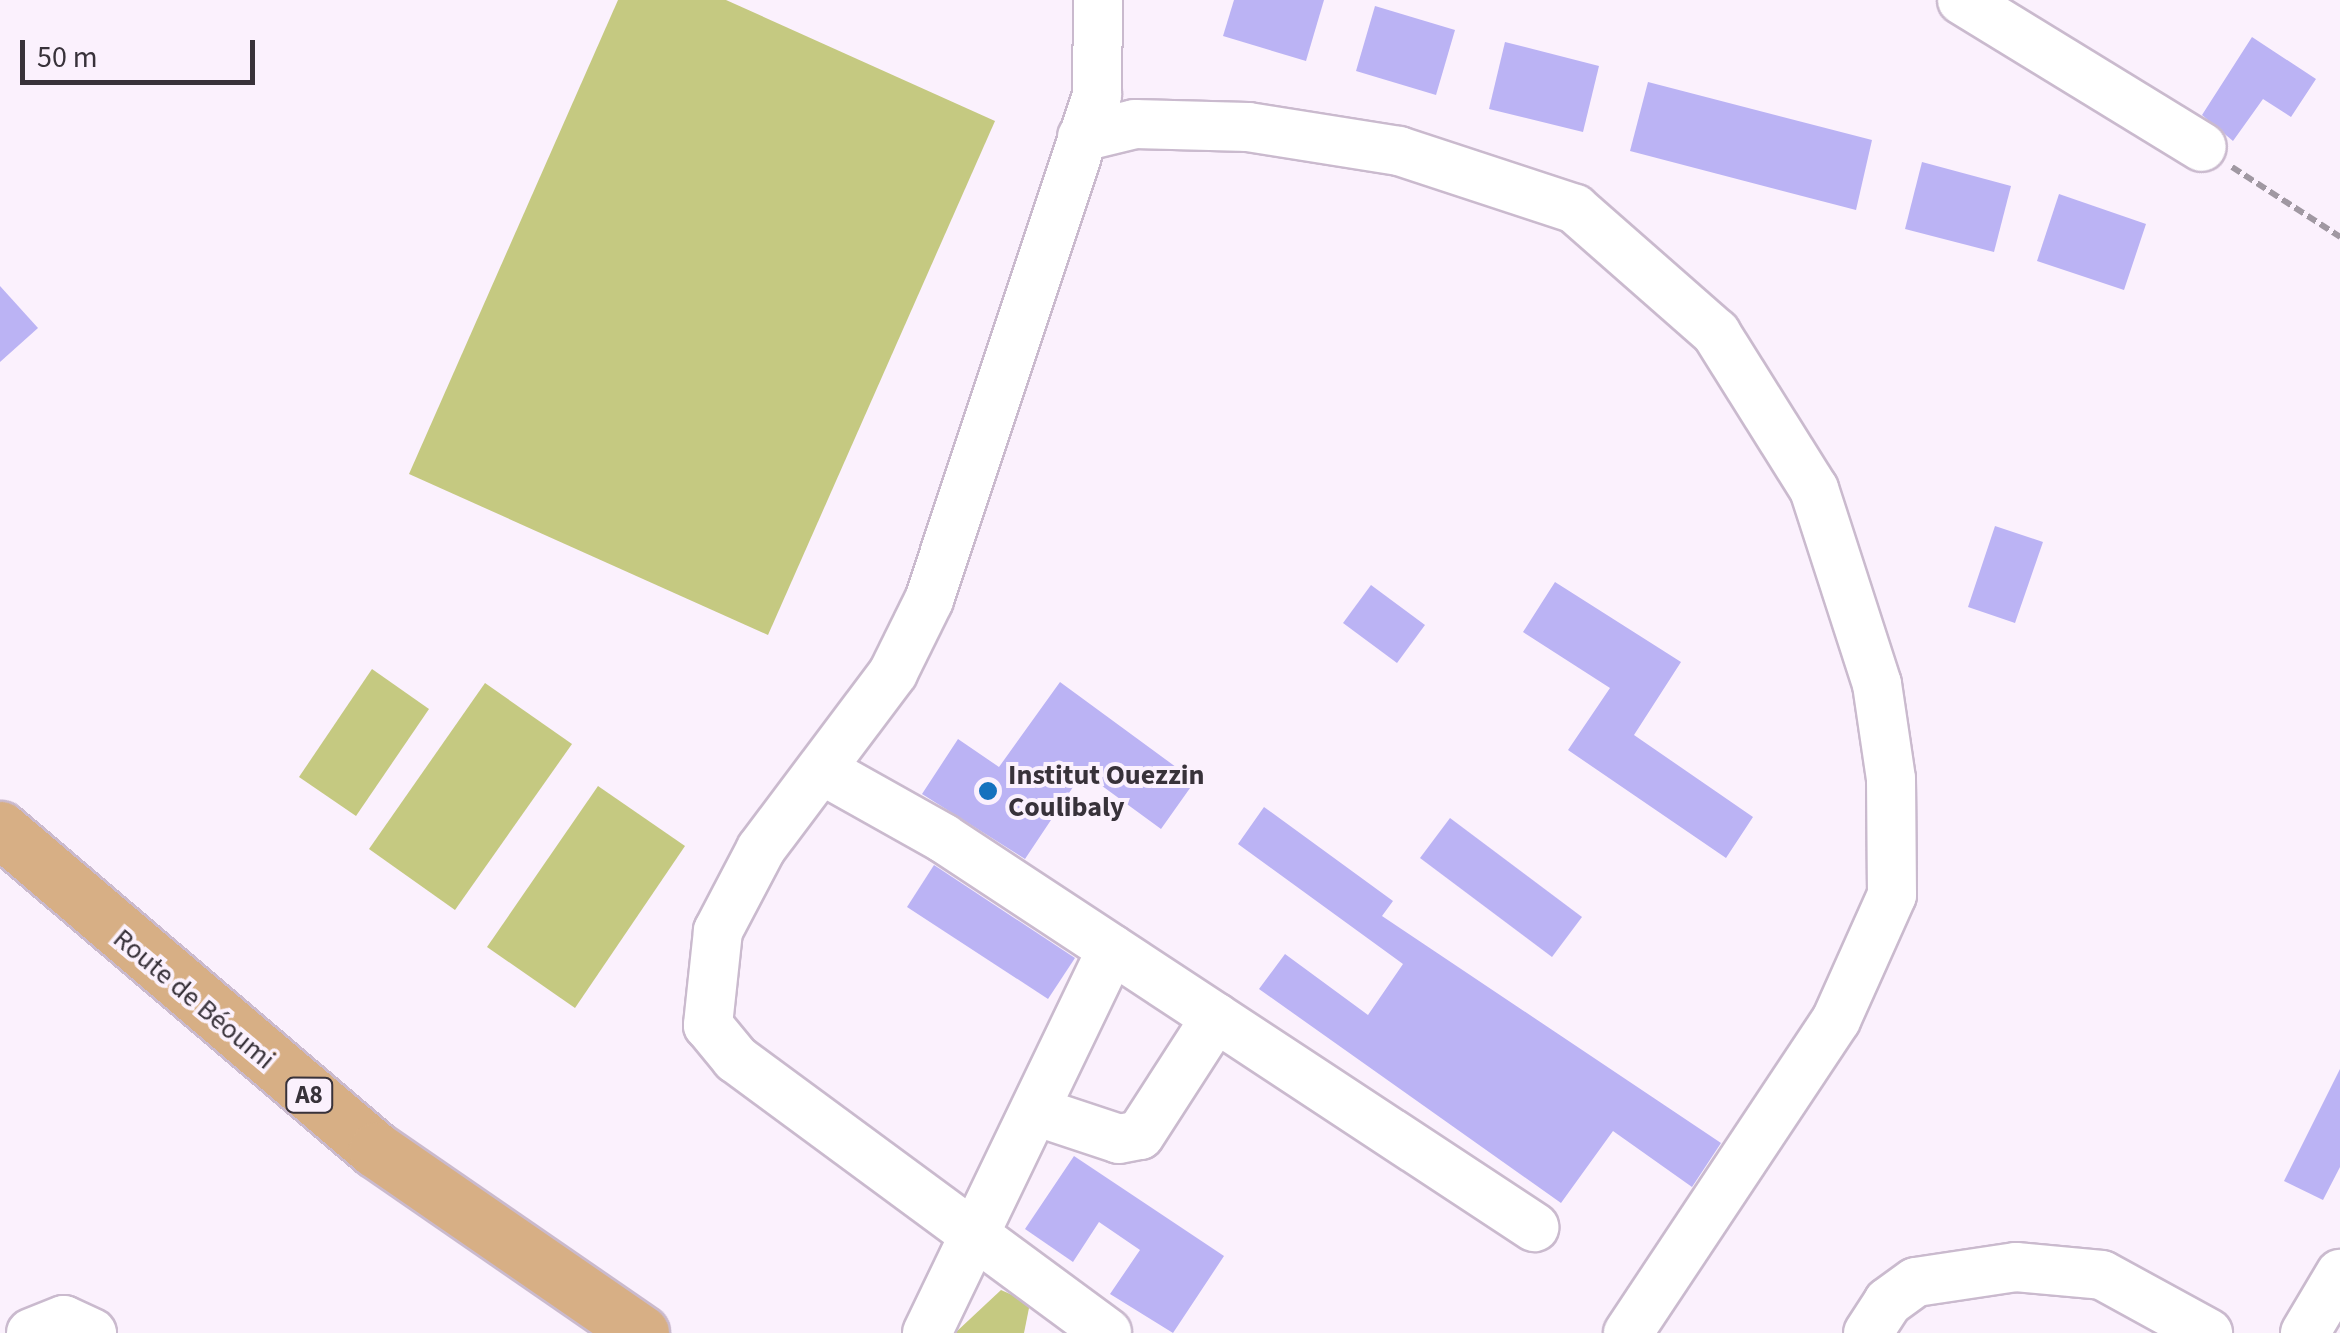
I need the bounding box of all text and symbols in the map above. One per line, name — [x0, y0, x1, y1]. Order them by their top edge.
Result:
scale bar — [25, 20, 260, 82]
text: 50 m — [37, 36, 98, 79]
place label: Institut Ouezzin Coulibaly — [1008, 758, 1205, 824]
marker: Institut Ouezzin Coulibaly — [977, 780, 999, 802]
street label: Route de Béoumi — [106, 922, 282, 1076]
road number: A8 — [284, 1075, 334, 1115]

